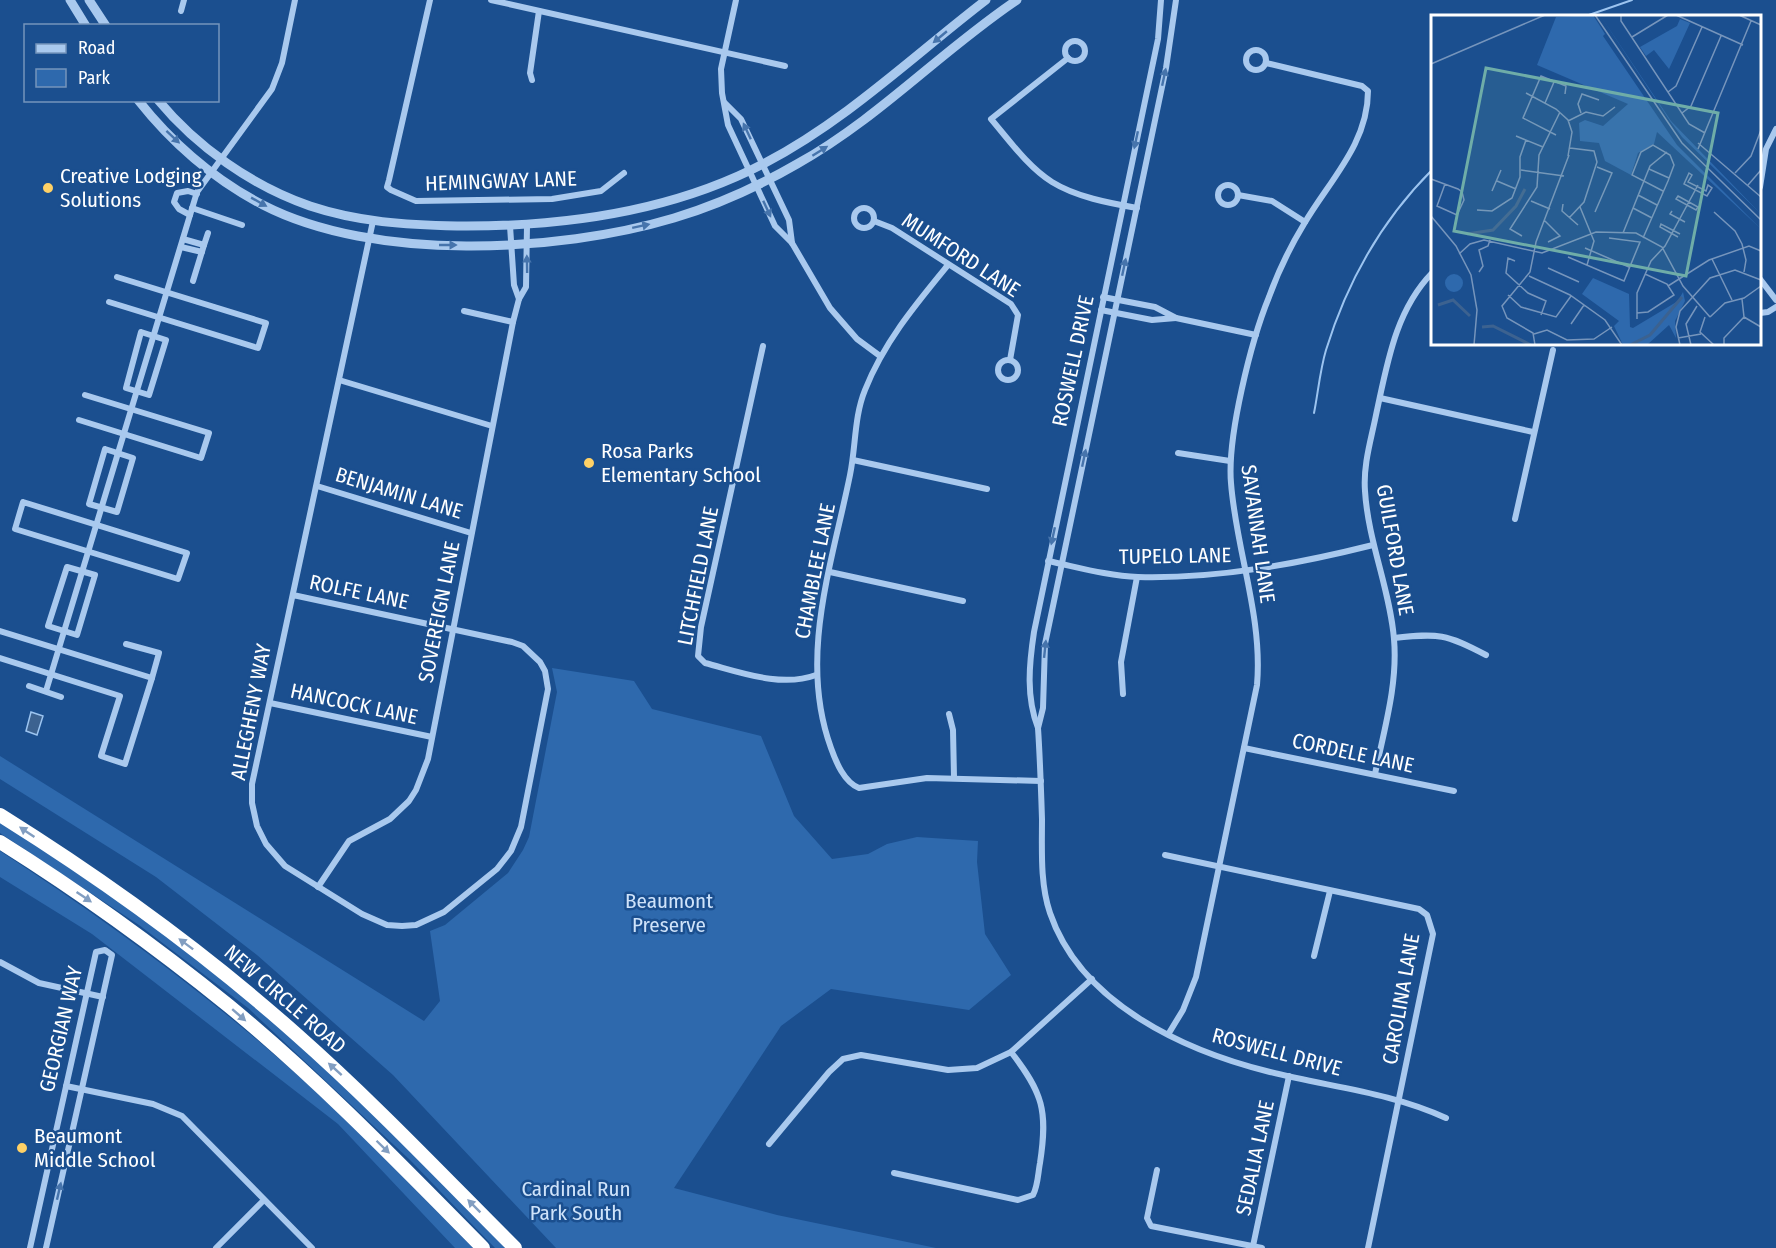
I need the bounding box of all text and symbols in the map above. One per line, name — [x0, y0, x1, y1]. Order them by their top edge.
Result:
inset map — [1431, 15, 1761, 345]
legend — [24, 24, 219, 102]
one-way arrow — [933, 30, 948, 43]
text: Road — [78, 37, 115, 59]
text: Park — [78, 67, 111, 89]
one-way arrow — [1160, 67, 1170, 86]
one-way arrow — [743, 123, 752, 140]
one-way arrow — [165, 130, 180, 144]
one-way arrow — [1131, 131, 1141, 149]
one-way arrow — [812, 145, 828, 156]
place label: Creative Lodging Solutions — [60, 163, 202, 213]
street label: HEMINGWAY LANE — [425, 165, 577, 197]
marker: Creative Lodging Solutions — [41, 181, 55, 195]
one-way arrow — [251, 197, 268, 207]
one-way arrow — [763, 201, 772, 218]
street label: MUMFORD LANE — [897, 207, 1025, 303]
one-way arrow — [632, 221, 651, 230]
one-way arrow — [438, 240, 457, 250]
one-way arrow — [522, 254, 532, 273]
one-way arrow — [1120, 258, 1129, 277]
street label: ROSWELL DRIVE — [1046, 293, 1100, 429]
place label: Rosa Parks Elementary School — [601, 438, 761, 488]
one-way arrow — [1079, 449, 1089, 467]
marker: Rosa Parks Elementary School — [582, 456, 596, 470]
street label: BENJAMIN LANE — [332, 461, 466, 525]
street label: SAVANNAH LANE — [1235, 463, 1281, 605]
street label: GUILFORD LANE — [1371, 482, 1419, 618]
street label: CHAMBLEE LANE — [789, 501, 841, 641]
street label: LITCHFIELD LANE — [672, 504, 724, 648]
one-way arrow — [1048, 527, 1058, 546]
street label: SOVEREIGN LANE — [413, 539, 465, 685]
street label: TUPELO LANE — [1119, 542, 1232, 570]
street label: ROLFE LANE — [307, 569, 411, 615]
one-way arrow — [1040, 640, 1050, 659]
street label: ALLEGHENY WAY — [225, 641, 277, 782]
street label: HANCOCK LANE — [288, 678, 420, 730]
street label: CORDELE LANE — [1290, 727, 1416, 779]
one-way arrow — [18, 826, 35, 837]
park label: Beaumont Preserve — [625, 888, 713, 938]
one-way arrow — [76, 891, 92, 902]
street label: CAROLINA LANE — [1377, 931, 1425, 1067]
one-way arrow — [178, 937, 194, 950]
street label: NEW CIRCLE ROAD — [219, 939, 351, 1059]
street label: GEORGIAN WAY — [34, 963, 88, 1095]
one-way arrow — [231, 1008, 246, 1021]
street label: ROSWELL DRIVE — [1209, 1022, 1345, 1082]
one-way arrow — [328, 1063, 342, 1077]
street label: SEDALIA LANE — [1230, 1098, 1280, 1218]
place label: Beaumont Middle School — [34, 1123, 156, 1173]
one-way arrow — [376, 1139, 390, 1154]
marker: Beaumont Middle School — [15, 1141, 29, 1155]
park label: Cardinal Run Park South — [521, 1176, 631, 1226]
one-way arrow — [55, 1182, 65, 1200]
one-way arrow — [467, 1200, 481, 1214]

